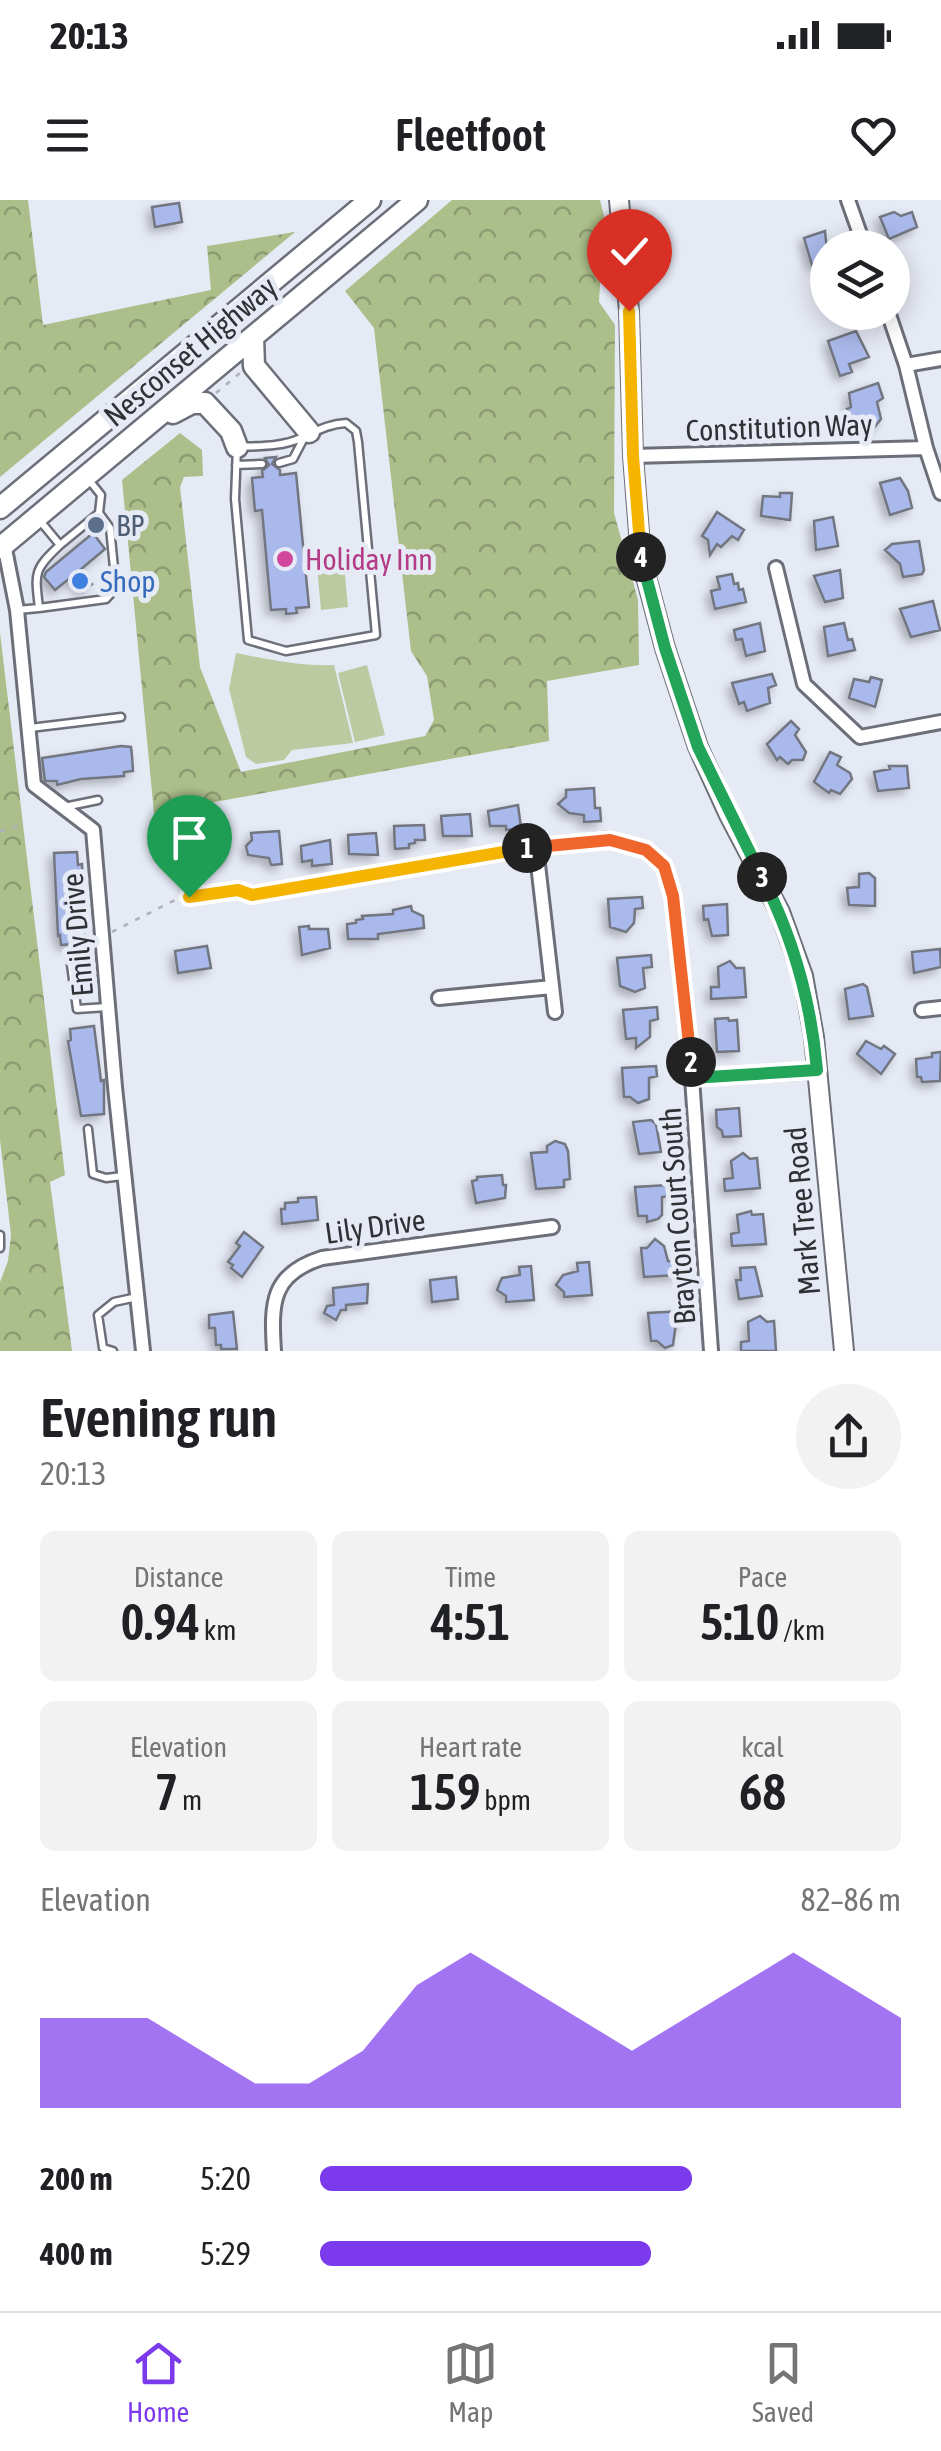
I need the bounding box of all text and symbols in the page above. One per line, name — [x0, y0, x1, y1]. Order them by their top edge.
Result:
text: 20:13 — [50, 14, 129, 57]
icon: menu — [40, 108, 95, 163]
icon: heart — [846, 108, 901, 163]
text: Fleetfoot — [395, 109, 546, 161]
pin — [587, 209, 672, 312]
icon: check — [602, 224, 657, 279]
map controls — [810, 230, 910, 330]
button: layers — [810, 230, 910, 330]
street label: Nesconset Highway — [97, 269, 283, 433]
street label: Constitution Way — [685, 407, 873, 447]
place label: BP — [116, 508, 145, 542]
marker: BP — [85, 514, 107, 536]
pin: 4 — [616, 532, 666, 582]
text: 4 — [634, 541, 648, 573]
place label: Holiday Inn — [305, 542, 433, 576]
marker: Holiday Inn — [274, 548, 296, 570]
place label: Shop — [100, 564, 155, 598]
marker: Shop — [69, 570, 91, 592]
pin — [147, 795, 232, 898]
icon: arrive — [162, 810, 217, 865]
pin: 1 — [502, 823, 552, 873]
text: 1 — [520, 832, 534, 864]
pin: 3 — [737, 852, 787, 902]
text: 3 — [755, 861, 769, 893]
street label: Emily Drive — [55, 872, 99, 998]
pin: 2 — [666, 1037, 716, 1087]
text: 2 — [684, 1046, 698, 1078]
street label: Brayton Court South — [652, 1106, 702, 1326]
street label: Mark Tree Road — [778, 1125, 826, 1297]
street label: Lily Drive — [323, 1202, 427, 1250]
button: share — [796, 1384, 901, 1489]
text: Evening run — [40, 1386, 277, 1449]
text: 20:13 — [40, 1455, 107, 1492]
text: Distance — [134, 1561, 223, 1593]
text: Time — [445, 1561, 496, 1593]
text: Pace — [738, 1561, 787, 1593]
text: 0.94 — [121, 1593, 200, 1651]
text: 4:51 — [431, 1593, 510, 1651]
text: 5:10 — [700, 1593, 779, 1651]
text: km — [200, 1614, 236, 1646]
text: /km — [779, 1614, 825, 1646]
text: Elevation — [130, 1731, 227, 1763]
text: Heart rate — [419, 1731, 522, 1763]
text: kcal — [741, 1731, 784, 1763]
text: 7 — [155, 1763, 178, 1821]
text: 159 — [410, 1763, 480, 1821]
text: 68 — [739, 1763, 786, 1821]
text: m — [178, 1784, 202, 1816]
text: bpm — [480, 1784, 531, 1816]
text: Elevation — [40, 1881, 151, 1918]
text: 82–86 m — [801, 1881, 901, 1918]
text: 200 m — [40, 2160, 113, 2197]
text: 5:20 — [200, 2160, 251, 2197]
text: 400 m — [40, 2235, 113, 2272]
text: 5:29 — [200, 2235, 251, 2272]
tab: Home — [127, 2336, 189, 2428]
tab: Map — [443, 2336, 498, 2428]
tab: Saved — [752, 2336, 814, 2428]

